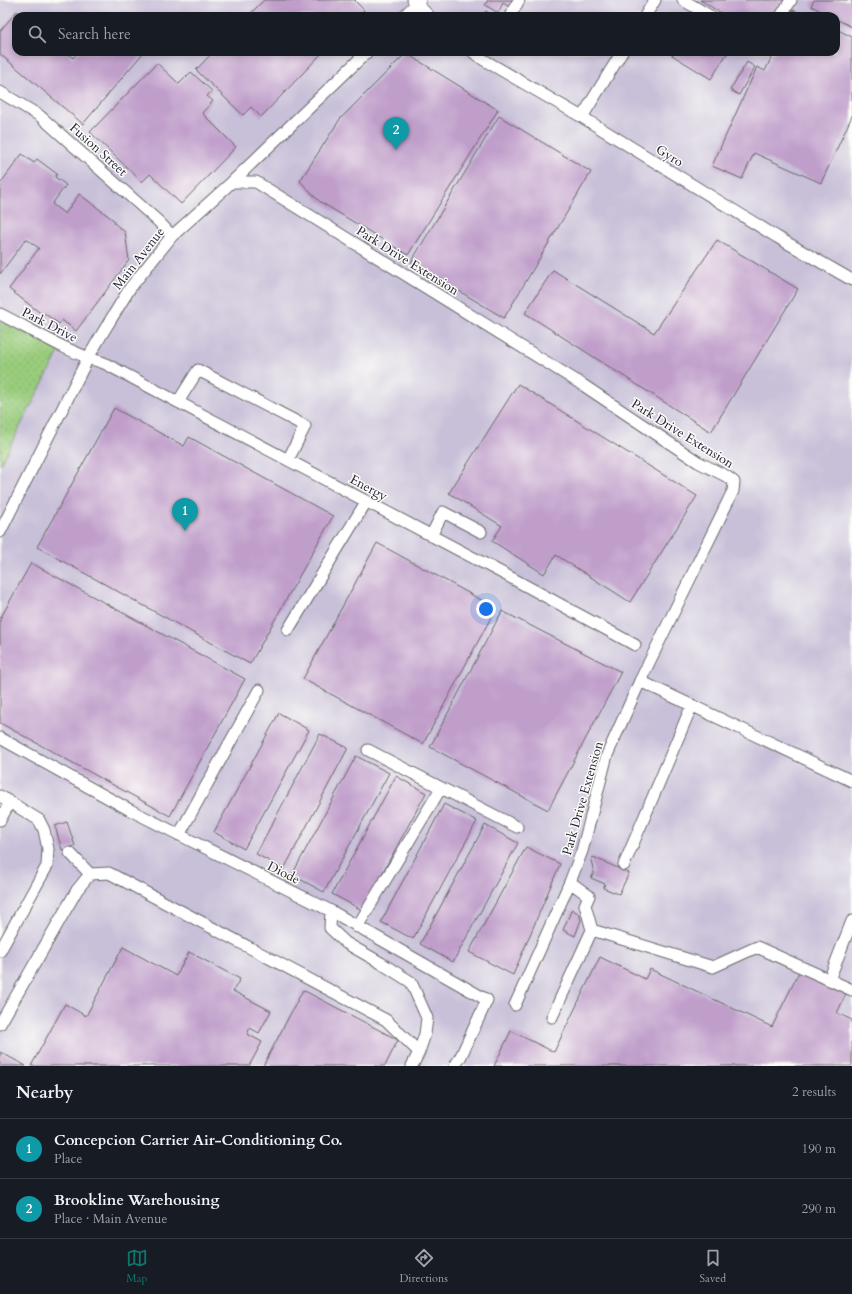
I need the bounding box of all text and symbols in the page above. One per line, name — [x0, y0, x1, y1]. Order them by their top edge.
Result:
search box — [12, 12, 840, 56]
icon: search — [26, 23, 48, 45]
text: Search here — [58, 24, 131, 44]
pin: 2 — [383, 117, 409, 150]
street label: Fusion Street — [66, 119, 131, 180]
street label: Gyro — [652, 141, 687, 171]
street label: Park Drive Extension — [353, 222, 463, 300]
street label: Main Avenue — [109, 224, 169, 294]
street label: Park Drive — [19, 303, 80, 347]
street label: Park Drive Extension — [628, 395, 738, 473]
street label: Energy — [347, 470, 391, 505]
pin: 1 — [172, 498, 198, 531]
your location — [476, 599, 496, 619]
street label: Park Drive Extension — [558, 739, 608, 857]
street label: Diode — [264, 857, 303, 889]
text: Nearby — [16, 1081, 73, 1104]
text: 2 results — [792, 1083, 836, 1101]
text: Concepcion Carrier Air-Conditioning Co. — [54, 1130, 343, 1150]
text: 1 — [26, 1140, 32, 1158]
text: 190 m — [802, 1140, 836, 1158]
text: Place — [54, 1150, 82, 1168]
text: Brookline Warehousing — [54, 1190, 220, 1210]
text: 2 — [26, 1200, 32, 1218]
text: 290 m — [802, 1200, 836, 1218]
text: Place · Main Avenue — [54, 1210, 167, 1228]
tab: Map — [126, 1247, 148, 1286]
tab: Directions — [399, 1247, 448, 1286]
tab: Saved — [700, 1247, 726, 1286]

